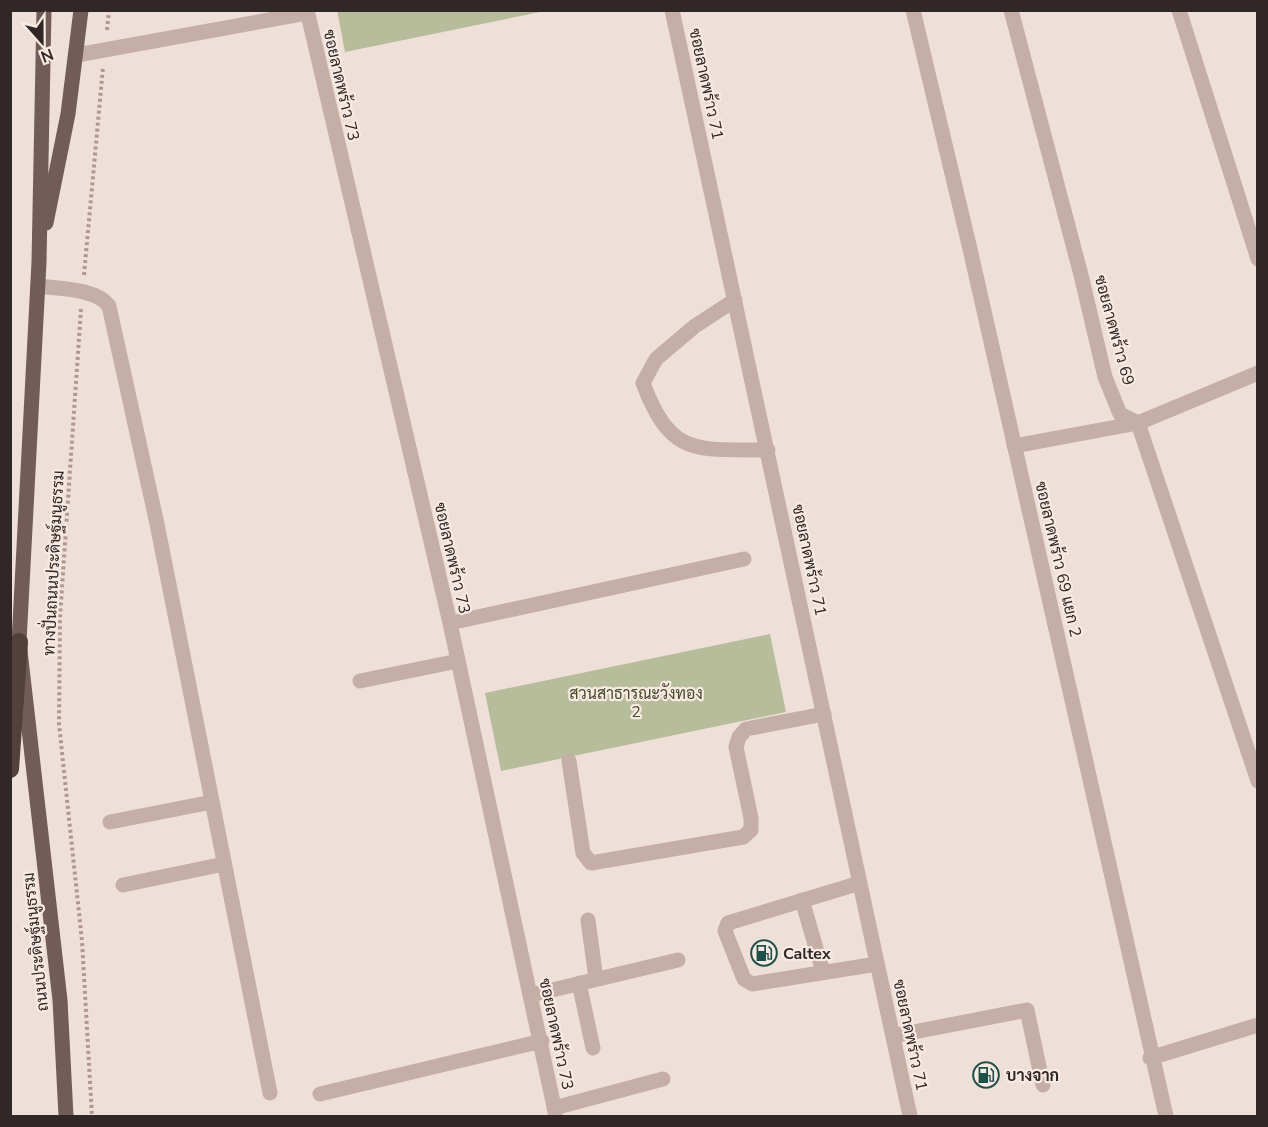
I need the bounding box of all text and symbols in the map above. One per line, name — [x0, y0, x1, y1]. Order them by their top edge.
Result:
north arrow — [12, 12, 72, 72]
street label: ซอยลาดพร้าว 71 — [683, 26, 729, 142]
street label: ซอยลาดพร้าว 73 — [318, 27, 365, 143]
text: N — [37, 43, 57, 67]
street label: ซอยลาดพร้าว 69 — [1089, 273, 1139, 388]
street label: ทางปั่นถนนประดิษฐ์มนูธรรม — [35, 470, 70, 656]
street label: ซอยลาดพร้าว 69 แยก 2 — [1029, 479, 1087, 639]
street label: ซอยลาดพร้าว 73 — [429, 500, 476, 616]
street label: ซอยลาดพร้าว 71 — [786, 502, 832, 618]
park label: สวนสาธารณะวังทอง 2 — [569, 683, 703, 723]
street label: ถนนประดิษฐ์มนูธรรม — [16, 871, 54, 1013]
fuel station icon: Caltex — [749, 938, 779, 968]
place label: Caltex — [783, 943, 831, 965]
street label: ซอยลาดพร้าว 73 — [533, 976, 579, 1092]
street label: ซอยลาดพร้าว 71 — [887, 977, 933, 1093]
fuel station icon: บางจาก — [971, 1060, 1001, 1090]
place label: บางจาก — [1006, 1065, 1059, 1087]

